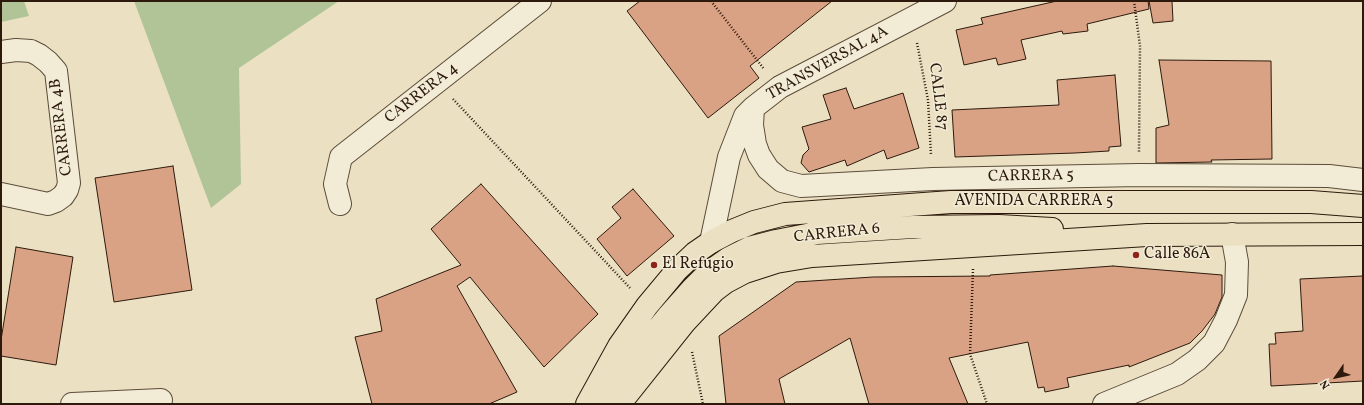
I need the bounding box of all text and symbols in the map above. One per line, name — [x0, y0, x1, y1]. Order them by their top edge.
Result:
street label: TRANSVERSAL 4A — [764, 23, 892, 105]
street label: CARRERA 4 — [381, 59, 463, 129]
street label: CALLE 87 — [923, 62, 951, 132]
street label: CARRERA 4B — [47, 77, 77, 177]
street label: CARRERA 5 — [988, 167, 1074, 187]
street label: AVENIDA CARRERA 5 — [955, 192, 1113, 212]
street label: CARRERA 6 — [793, 220, 881, 248]
place label: Calle 86A — [1144, 245, 1210, 265]
marker: Calle 86A — [1131, 250, 1141, 260]
place label: El Refugio — [662, 255, 734, 275]
marker: El Refugio — [649, 260, 659, 270]
north arrow — [1316, 357, 1356, 397]
text: N — [1317, 376, 1334, 392]

